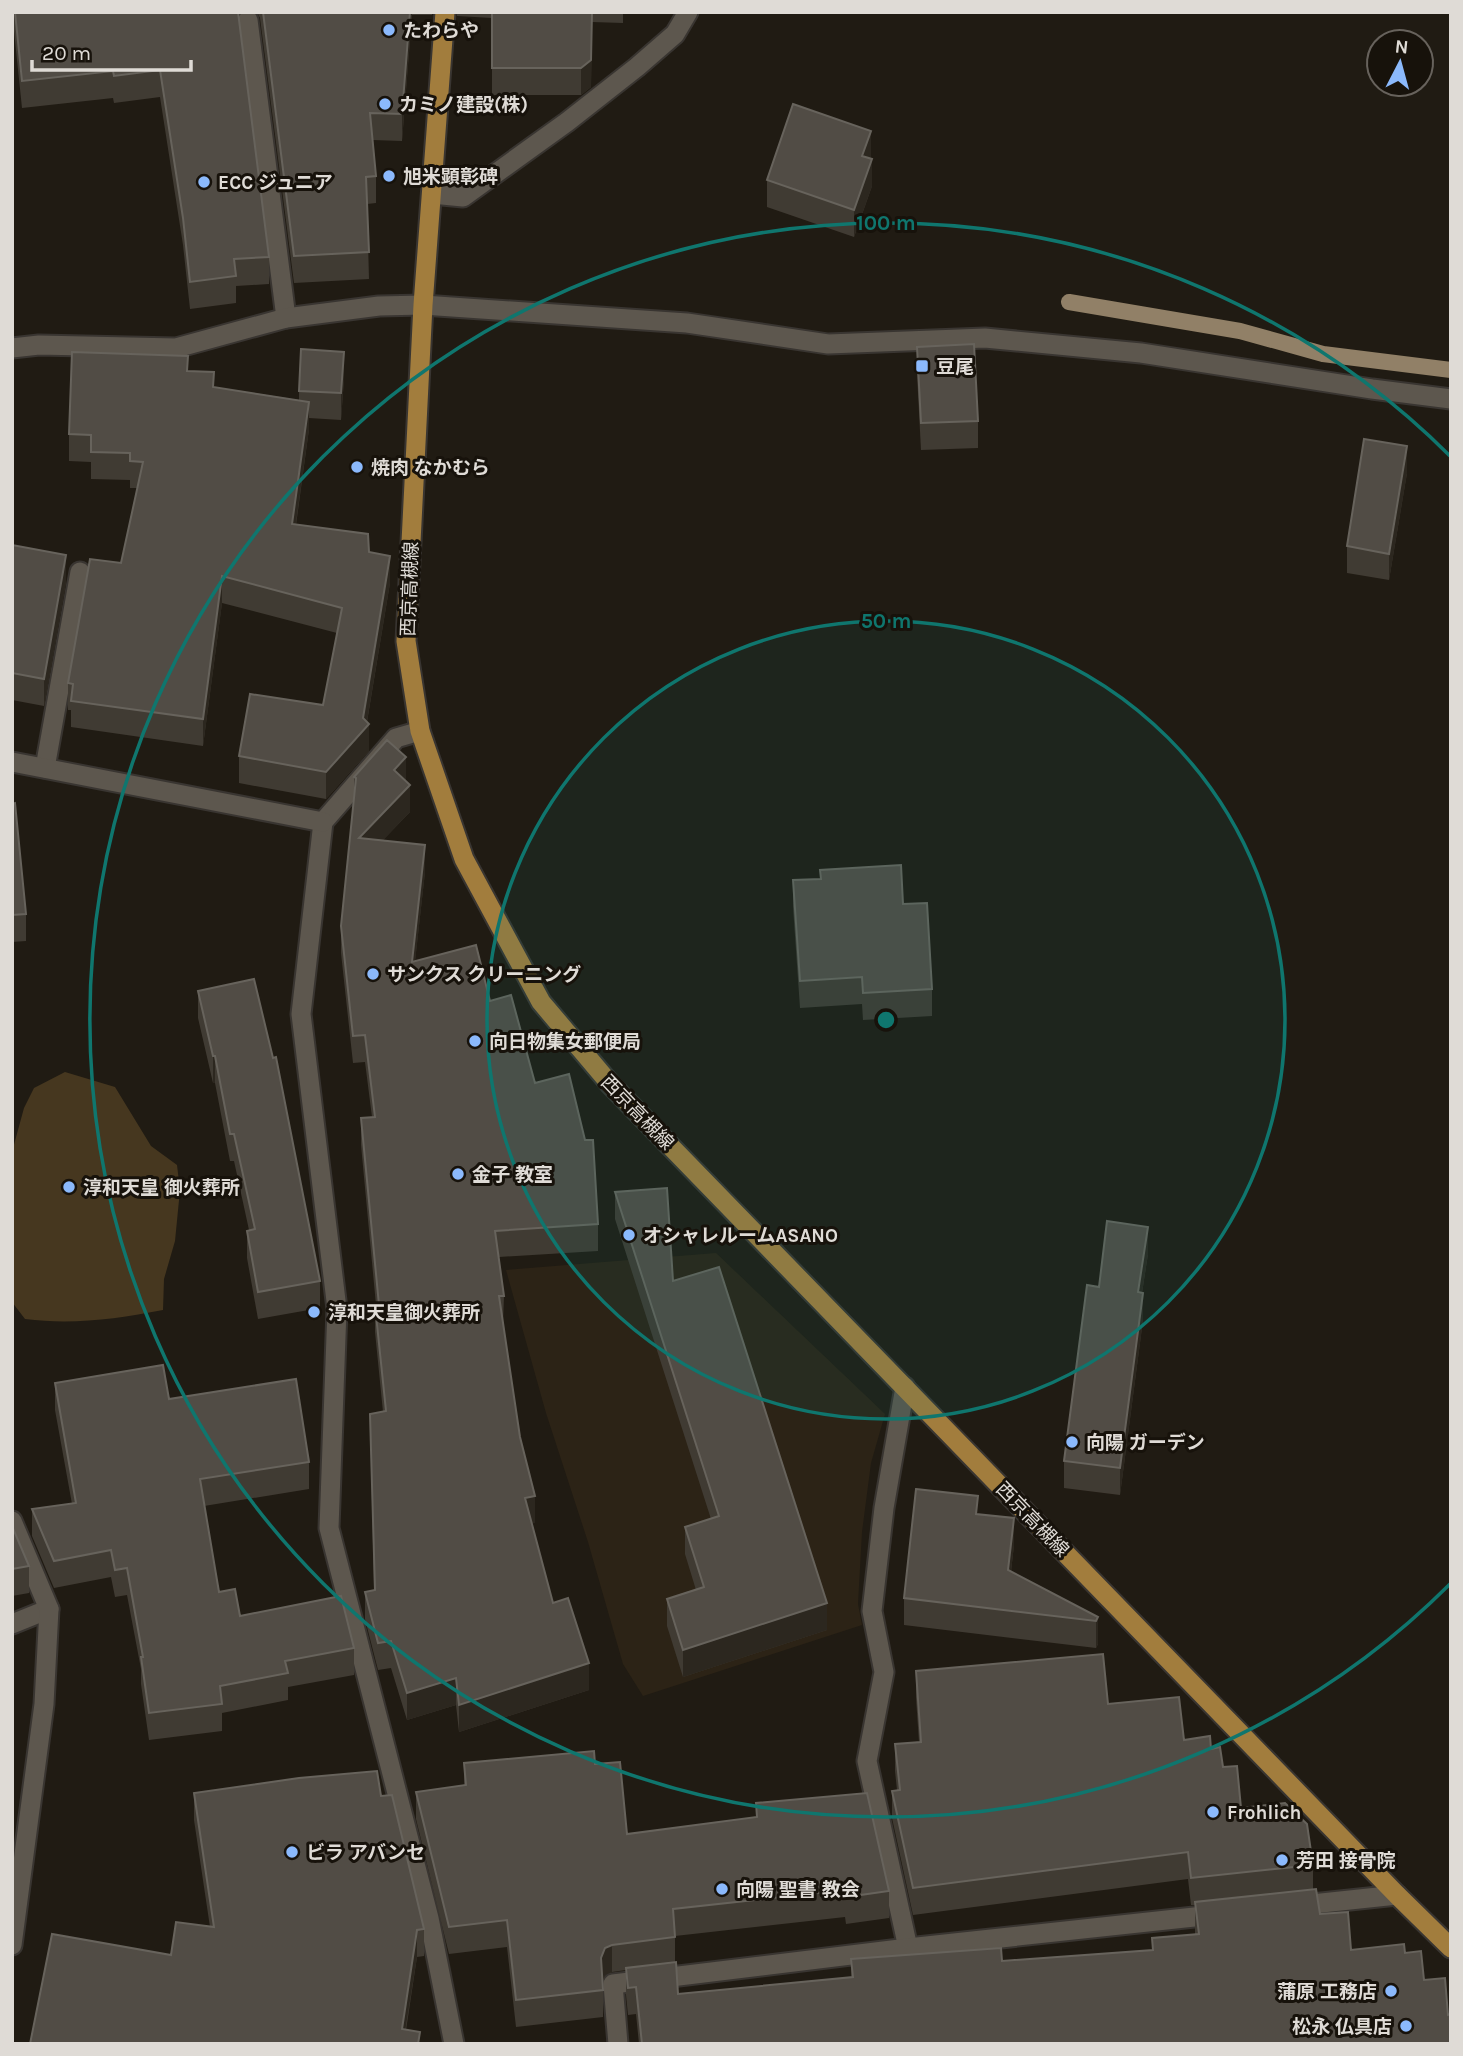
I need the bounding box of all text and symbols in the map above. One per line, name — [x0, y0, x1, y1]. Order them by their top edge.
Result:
place label: たわらや — [403, 20, 479, 42]
marker: たわらや — [381, 22, 397, 38]
scale bar — [32, 28, 191, 72]
north arrow — [1365, 28, 1435, 98]
text: N — [1394, 35, 1410, 59]
text: 20 m — [42, 41, 91, 65]
place label: カミノ建設(株) — [399, 94, 528, 116]
marker: カミノ建設(株) — [377, 96, 393, 112]
place label: 旭米顕彰碑 — [403, 166, 498, 188]
marker: 旭米顕彰碑 — [381, 168, 397, 184]
place label: ECC ジュニア — [218, 172, 333, 194]
marker: ECC ジュニア — [196, 174, 212, 190]
text: 100 m — [856, 211, 916, 235]
place label: 豆尾 — [936, 356, 974, 378]
marker: 豆尾 — [914, 358, 930, 374]
place label: 焼肉 なかむら — [371, 457, 490, 479]
marker: 焼肉 なかむら — [349, 459, 365, 475]
street label: 西京高槻線 — [397, 541, 423, 637]
text: 50 m — [861, 609, 911, 633]
place label: サンクス クリーニング — [387, 964, 581, 986]
marker: サンクス クリーニング — [365, 966, 381, 982]
centre of rings — [874, 1008, 898, 1032]
place label: 向日物集女郵便局 — [489, 1031, 641, 1053]
marker: 向日物集女郵便局 — [467, 1033, 483, 1049]
street label: 西京高槻線 — [596, 1071, 678, 1155]
place label: 金子 教室 — [472, 1164, 553, 1186]
marker: 金子 教室 — [450, 1166, 466, 1182]
place label: 淳和天皇 御火葬所 — [83, 1177, 240, 1199]
marker: 淳和天皇 御火葬所 — [61, 1179, 77, 1195]
place label: オシャレルームASANO — [643, 1225, 838, 1247]
marker: オシャレルームASANO — [621, 1227, 637, 1243]
place label: 淳和天皇御火葬所 — [328, 1302, 480, 1324]
marker: 淳和天皇御火葬所 — [306, 1304, 322, 1320]
place label: 向陽 ガーデン — [1086, 1432, 1205, 1454]
marker: 向陽 ガーデン — [1064, 1434, 1080, 1450]
street label: 西京高槻線 — [991, 1478, 1073, 1562]
place label: Frohlich — [1227, 1802, 1301, 1824]
marker: Frohlich — [1205, 1804, 1221, 1820]
place label: ビラ アバンセ — [306, 1842, 425, 1864]
marker: ビラ アバンセ — [284, 1844, 300, 1860]
place label: 芳田 接骨院 — [1296, 1850, 1396, 1872]
marker: 芳田 接骨院 — [1274, 1852, 1290, 1868]
place label: 向陽 聖書 教会 — [736, 1879, 860, 1901]
marker: 向陽 聖書 教会 — [714, 1881, 730, 1897]
place label: 蒲原 工務店 — [1277, 1981, 1377, 2003]
marker: 蒲原 工務店 — [1383, 1983, 1399, 1999]
place label: 松永 仏具店 — [1292, 2016, 1392, 2038]
marker: 松永 仏具店 — [1398, 2018, 1414, 2034]

